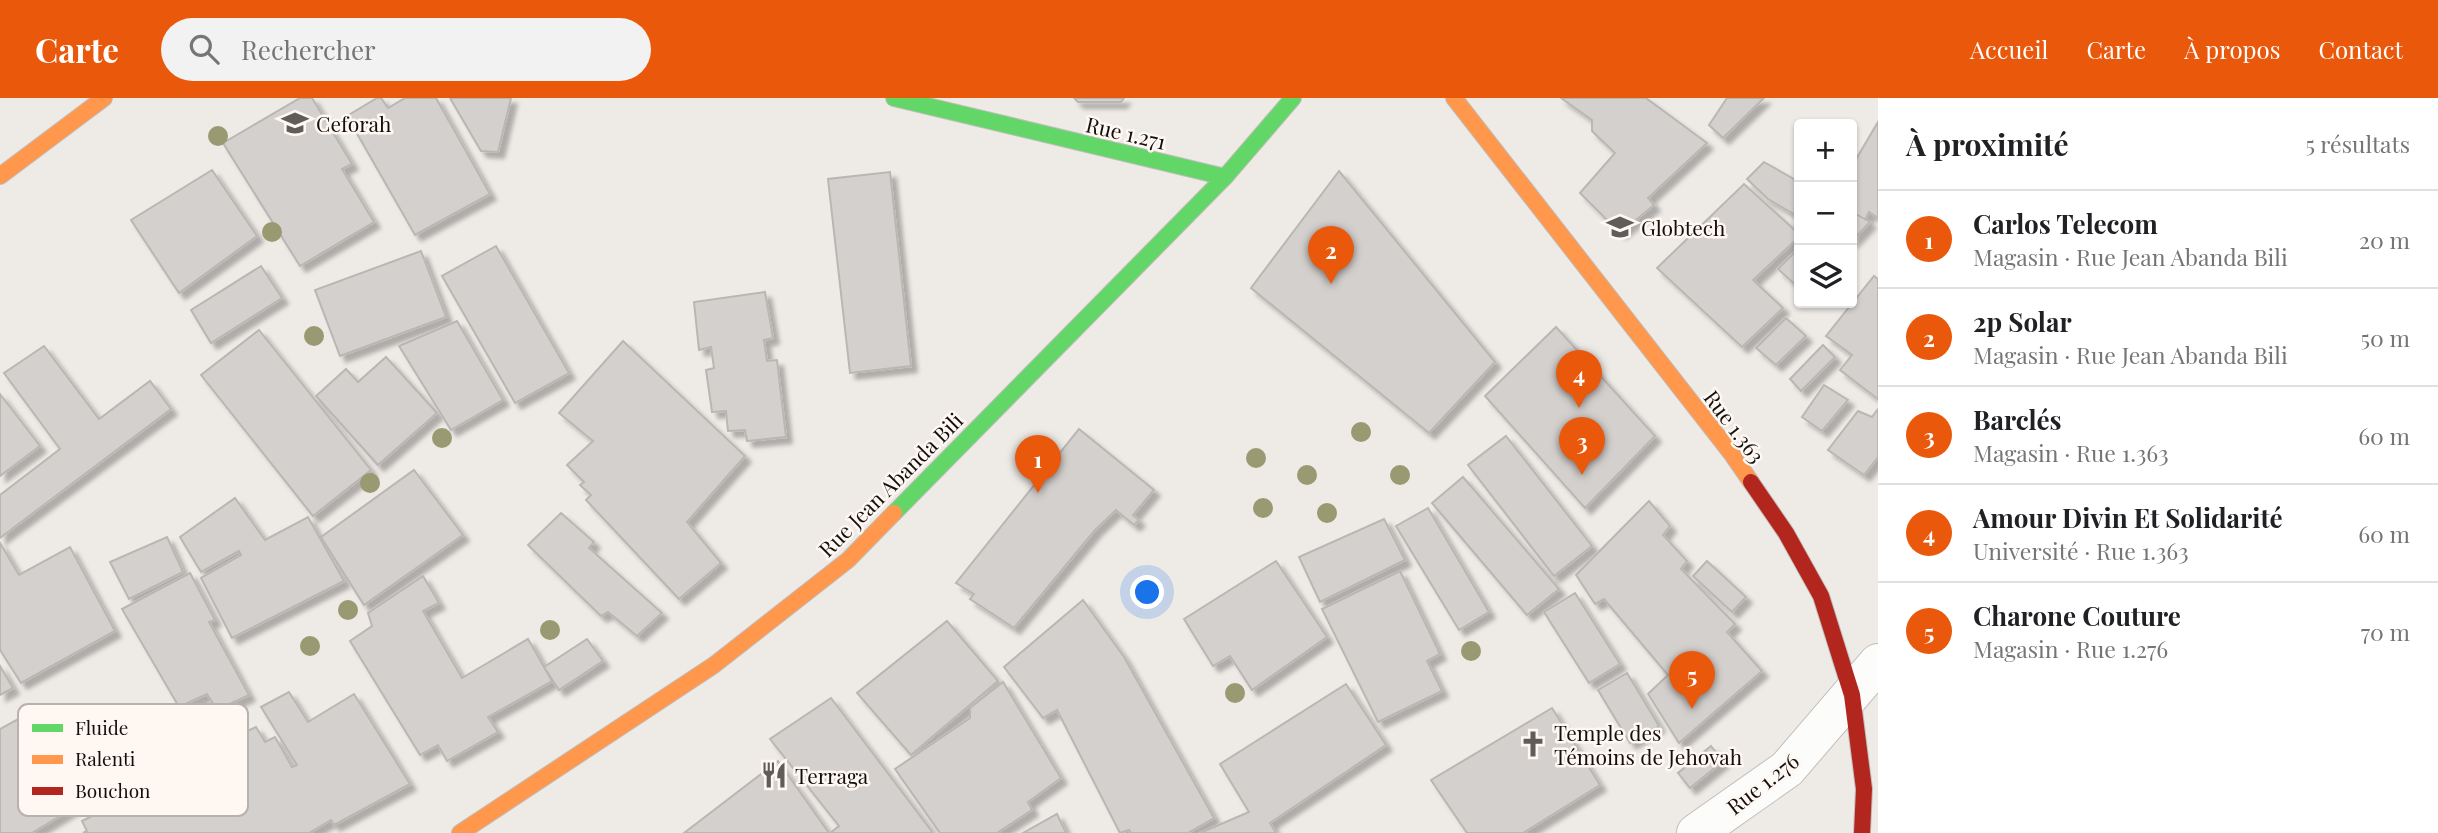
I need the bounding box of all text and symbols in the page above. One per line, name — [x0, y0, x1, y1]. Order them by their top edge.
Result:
search box — [161, 18, 651, 81]
text: Carte — [35, 27, 119, 71]
icon: search — [185, 30, 223, 68]
text: Rechercher — [241, 32, 376, 67]
text: Accueil — [1970, 33, 2048, 65]
text: Carte — [2086, 33, 2146, 65]
text: À propos — [2184, 33, 2280, 65]
text: Contact — [2318, 33, 2403, 65]
school or university icon: Ceforah — [280, 108, 310, 138]
place label: Ceforah — [316, 109, 392, 137]
street label: Rue 1.271 — [1083, 109, 1169, 155]
map controls — [1794, 119, 1857, 308]
button: + — [1794, 119, 1857, 182]
text: À proximité — [1906, 124, 2069, 164]
text: 5 résultats — [2305, 128, 2410, 159]
button: − — [1794, 182, 1857, 245]
text: Carlos Telecom — [1973, 206, 2158, 241]
school or university icon: Globtech — [1605, 212, 1635, 242]
place label: Globtech — [1641, 213, 1726, 241]
text: 1 — [1925, 224, 1933, 255]
text: 20 m — [2359, 224, 2410, 255]
pin: 2 — [1308, 226, 1354, 284]
text: Magasin · Rue Jean Abanda Bili — [1973, 241, 2288, 272]
button: layers — [1794, 245, 1857, 308]
text: 2p Solar — [1973, 304, 2072, 339]
text: 2 — [1923, 322, 1935, 353]
text: 50 m — [2361, 322, 2410, 353]
text: Magasin · Rue Jean Abanda Bili — [1973, 339, 2288, 370]
pin: 4 — [1556, 350, 1602, 408]
street label: Rue 1.363 — [1698, 384, 1772, 468]
text: Barclés — [1973, 402, 2062, 437]
street label: Rue Jean Abanda Bili — [812, 406, 968, 562]
pin: 3 — [1559, 417, 1605, 475]
text: 3 — [1923, 420, 1935, 451]
text: 60 m — [2358, 420, 2410, 451]
pin: 1 — [1015, 435, 1061, 493]
text: Magasin · Rue 1.363 — [1973, 437, 2169, 468]
text: Amour Divin Et Solidarité — [1973, 500, 2283, 535]
text: 4 — [1923, 518, 1935, 549]
text: 60 m — [2358, 518, 2410, 549]
text: Université · Rue 1.363 — [1973, 535, 2189, 566]
your location — [1130, 575, 1164, 609]
text: Charone Couture — [1973, 598, 2181, 633]
text: 5 — [1924, 616, 1934, 647]
text: 70 m — [2361, 616, 2410, 647]
text: Magasin · Rue 1.276 — [1973, 633, 2168, 664]
pin: 5 — [1669, 651, 1715, 709]
legend — [18, 704, 248, 816]
text: Fluide — [75, 714, 128, 740]
place label: Temple des Témoins de Jehovah — [1554, 718, 1743, 770]
church icon: Temple des Témoins de Jehovah — [1518, 729, 1548, 759]
text: Ralenti — [75, 745, 136, 771]
street label: Rue 1.276 — [1720, 746, 1804, 820]
restaurant icon: Terraga — [759, 760, 789, 790]
place label: Terraga — [795, 761, 869, 789]
text: Bouchon — [75, 777, 151, 803]

